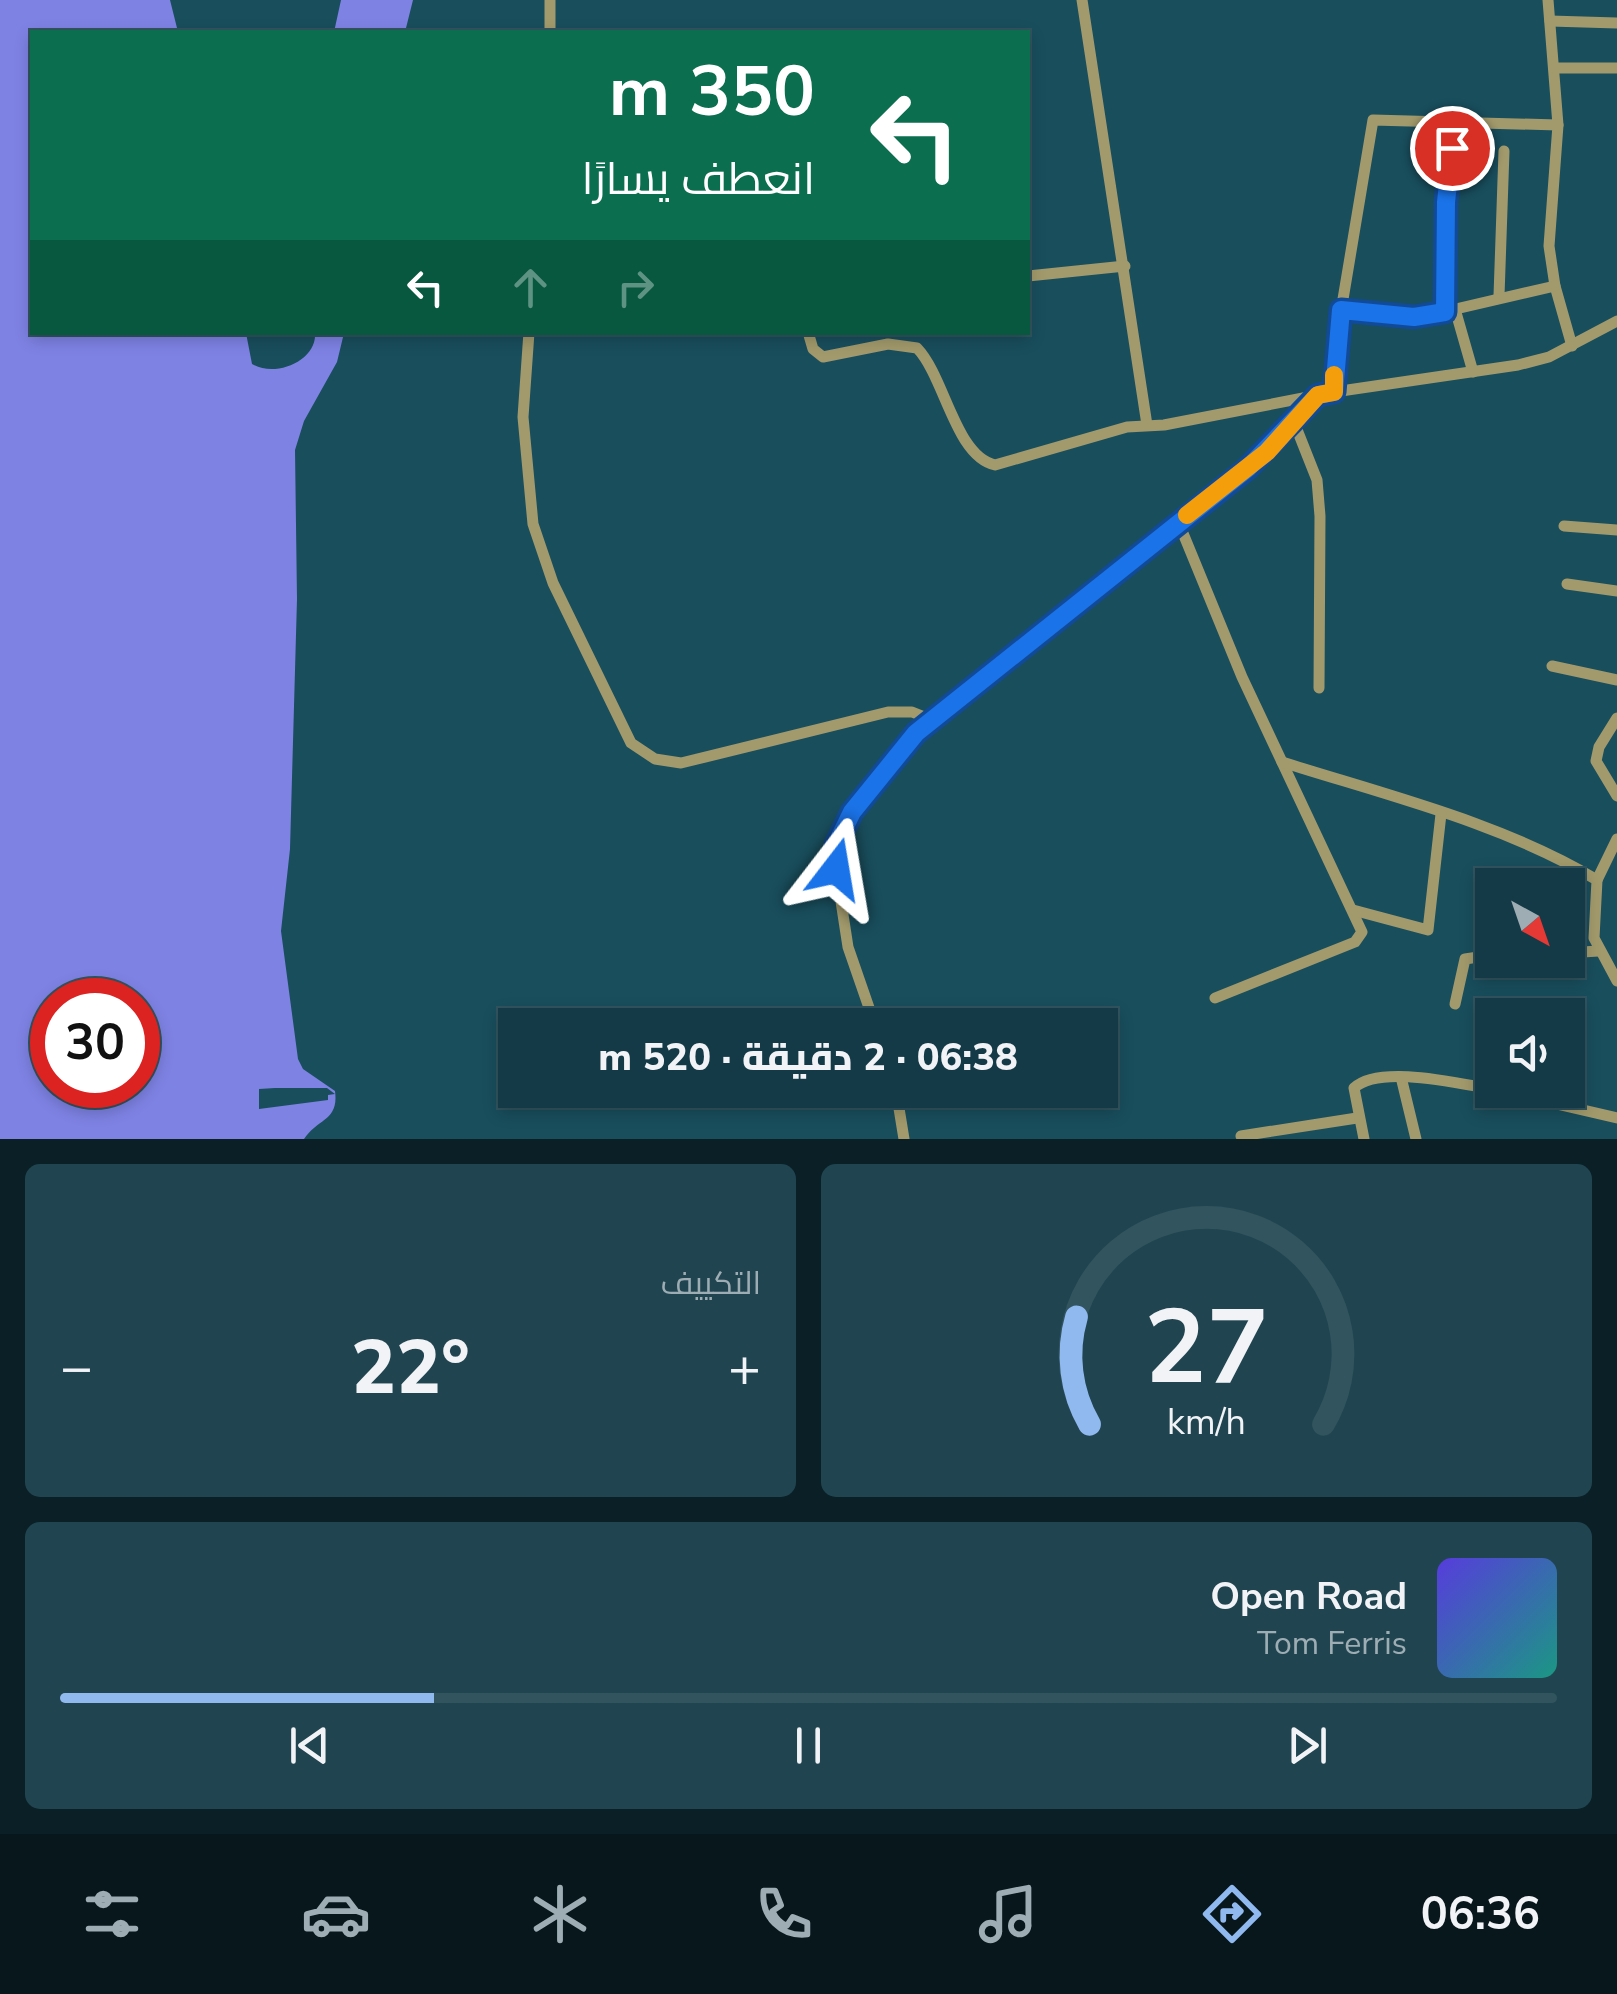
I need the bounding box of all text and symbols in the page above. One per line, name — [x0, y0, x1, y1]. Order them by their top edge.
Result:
text: 350 m — [609, 44, 815, 140]
icon: left — [850, 70, 980, 200]
pin — [1410, 106, 1495, 191]
icon: arrive — [1425, 121, 1480, 176]
text: انعطف يسارًا — [582, 149, 815, 210]
icon: left — [398, 260, 453, 315]
icon: ahead — [503, 260, 558, 315]
icon: right — [608, 260, 663, 315]
position arrow — [784, 817, 888, 921]
north arrow — [1475, 868, 1585, 978]
map controls — [1475, 868, 1585, 1108]
speed limit sign: 30 — [30, 978, 160, 1108]
button: sound — [1475, 998, 1585, 1108]
text: 06:38 · 2 دقيقة · 520 m — [598, 1032, 1018, 1083]
text: التكييف — [661, 1262, 761, 1305]
text: 27 — [1144, 1277, 1269, 1419]
text: 22° — [351, 1317, 470, 1419]
text: − — [60, 1330, 93, 1405]
text: + — [728, 1330, 761, 1405]
text: km/h — [1167, 1398, 1246, 1447]
text: Open Road — [1210, 1571, 1407, 1622]
text: Tom Ferris — [1257, 1622, 1407, 1665]
icon: previous — [282, 1718, 337, 1773]
icon: pause — [781, 1718, 836, 1773]
icon: next — [1280, 1718, 1335, 1773]
icon: filters — [77, 1879, 147, 1949]
icon: car — [301, 1879, 371, 1949]
icon: climate — [525, 1879, 595, 1949]
icon: phone — [749, 1879, 819, 1949]
icon: music — [973, 1879, 1043, 1949]
icon: directions — [1197, 1879, 1267, 1949]
text: 06:36 — [1421, 1884, 1540, 1945]

